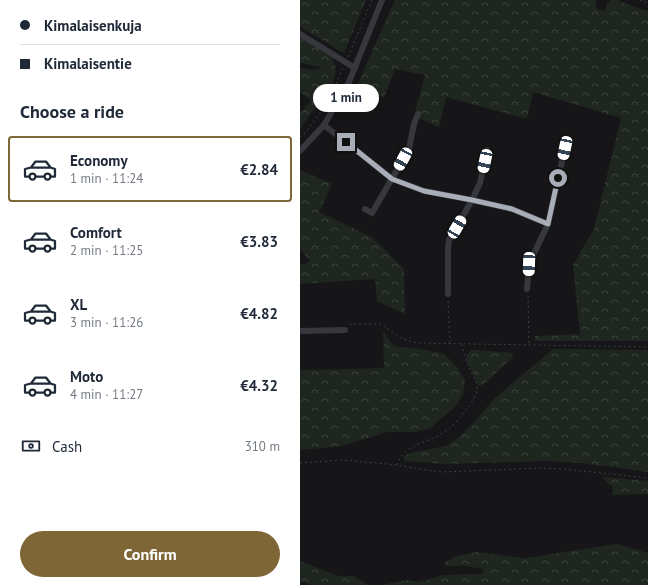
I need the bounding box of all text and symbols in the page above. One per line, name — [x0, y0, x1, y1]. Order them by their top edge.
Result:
text: Kimalaisenkuja — [44, 16, 142, 35]
text: Kimalaisentie — [44, 54, 132, 73]
callout: 1 min — [313, 84, 379, 112]
text: 1 min — [330, 89, 362, 106]
text: Choose a ride — [20, 100, 124, 123]
route end — [337, 133, 355, 151]
car — [557, 135, 573, 161]
car — [392, 146, 414, 172]
car — [477, 148, 493, 174]
icon: car — [22, 151, 58, 187]
text: Economy — [70, 151, 128, 170]
text: €2.84 — [240, 160, 278, 179]
route start — [549, 169, 567, 187]
text: 1 min · 11:24 — [70, 170, 143, 187]
car — [446, 214, 468, 240]
icon: car — [22, 223, 58, 259]
text: Comfort — [70, 223, 122, 242]
text: €3.83 — [240, 232, 278, 251]
text: 2 min · 11:25 — [70, 242, 143, 259]
car — [523, 252, 535, 276]
icon: car — [22, 295, 58, 331]
text: XL — [70, 295, 87, 314]
text: €4.82 — [240, 304, 278, 323]
text: 3 min · 11:26 — [70, 314, 143, 331]
icon: car — [22, 367, 58, 403]
text: Moto — [70, 367, 103, 386]
text: €4.32 — [240, 376, 278, 395]
text: 4 min · 11:27 — [70, 386, 143, 403]
icon: cash — [20, 435, 42, 457]
text: Cash — [52, 437, 82, 456]
text: 310 m — [245, 438, 280, 455]
button: Confirm — [20, 531, 280, 577]

